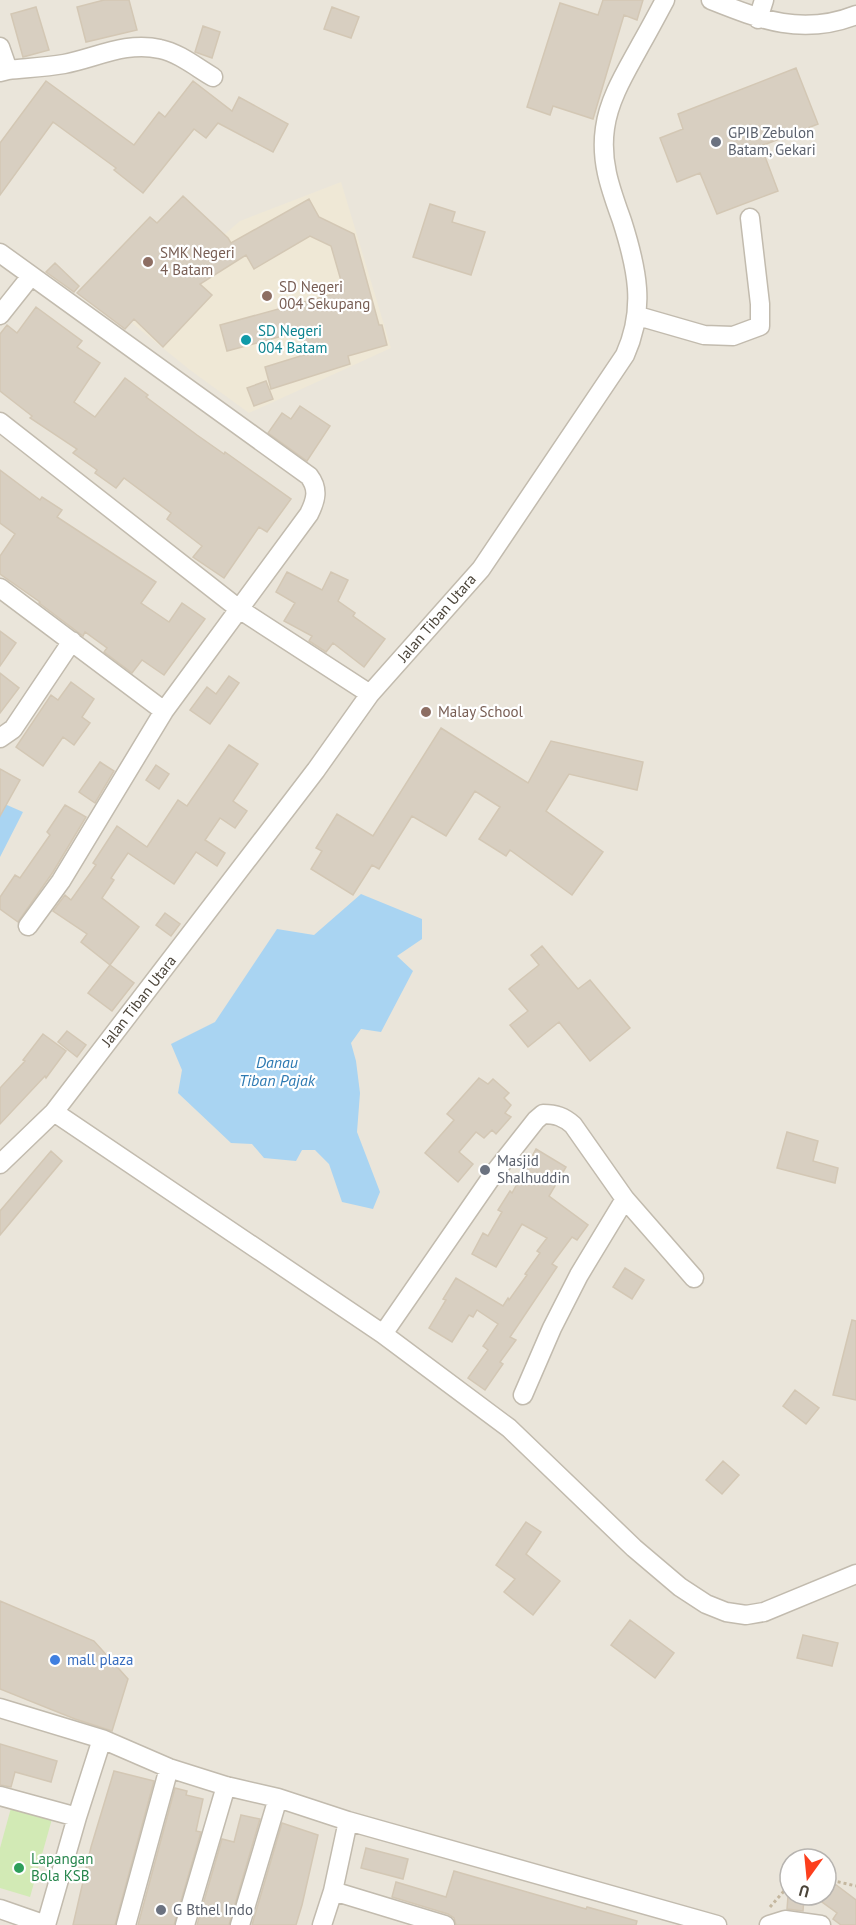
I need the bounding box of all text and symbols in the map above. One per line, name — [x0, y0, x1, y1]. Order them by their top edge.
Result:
place label: GPIB Zebulon Batam, Gekari — [728, 123, 816, 159]
marker: GPIB Zebulon Batam, Gekari — [709, 135, 723, 149]
place label: SMK Negeri 4 Batam — [160, 243, 235, 279]
marker: SMK Negeri 4 Batam — [141, 255, 155, 269]
place label: SD Negeri 004 Sekupang — [279, 277, 370, 313]
marker: SD Negeri 004 Sekupang — [260, 289, 274, 303]
place label: SD Negeri 004 Batam — [258, 321, 327, 357]
marker: SD Negeri 004 Batam — [239, 333, 253, 347]
street label: Jalan Tiban Utara — [393, 570, 480, 666]
place label: Malay School — [438, 702, 524, 721]
marker: Malay School — [419, 705, 433, 719]
street label: Jalan Tiban Utara — [97, 951, 180, 1051]
water label: Danau Tiban Pajak — [239, 1052, 316, 1090]
place label: Masjid Shalhuddin — [497, 1151, 570, 1187]
marker: Masjid Shalhuddin — [478, 1163, 492, 1177]
place label: mall plaza — [67, 1650, 133, 1669]
marker: mall plaza — [48, 1653, 62, 1667]
north arrow — [778, 1847, 838, 1907]
place label: Lapangan Bola KSB — [31, 1849, 93, 1885]
marker: Lapangan Bola KSB — [12, 1861, 26, 1875]
text: U — [797, 1881, 812, 1902]
place label: G Bthel Indo — [173, 1900, 253, 1919]
marker: G Bthel Indo — [154, 1903, 168, 1917]

